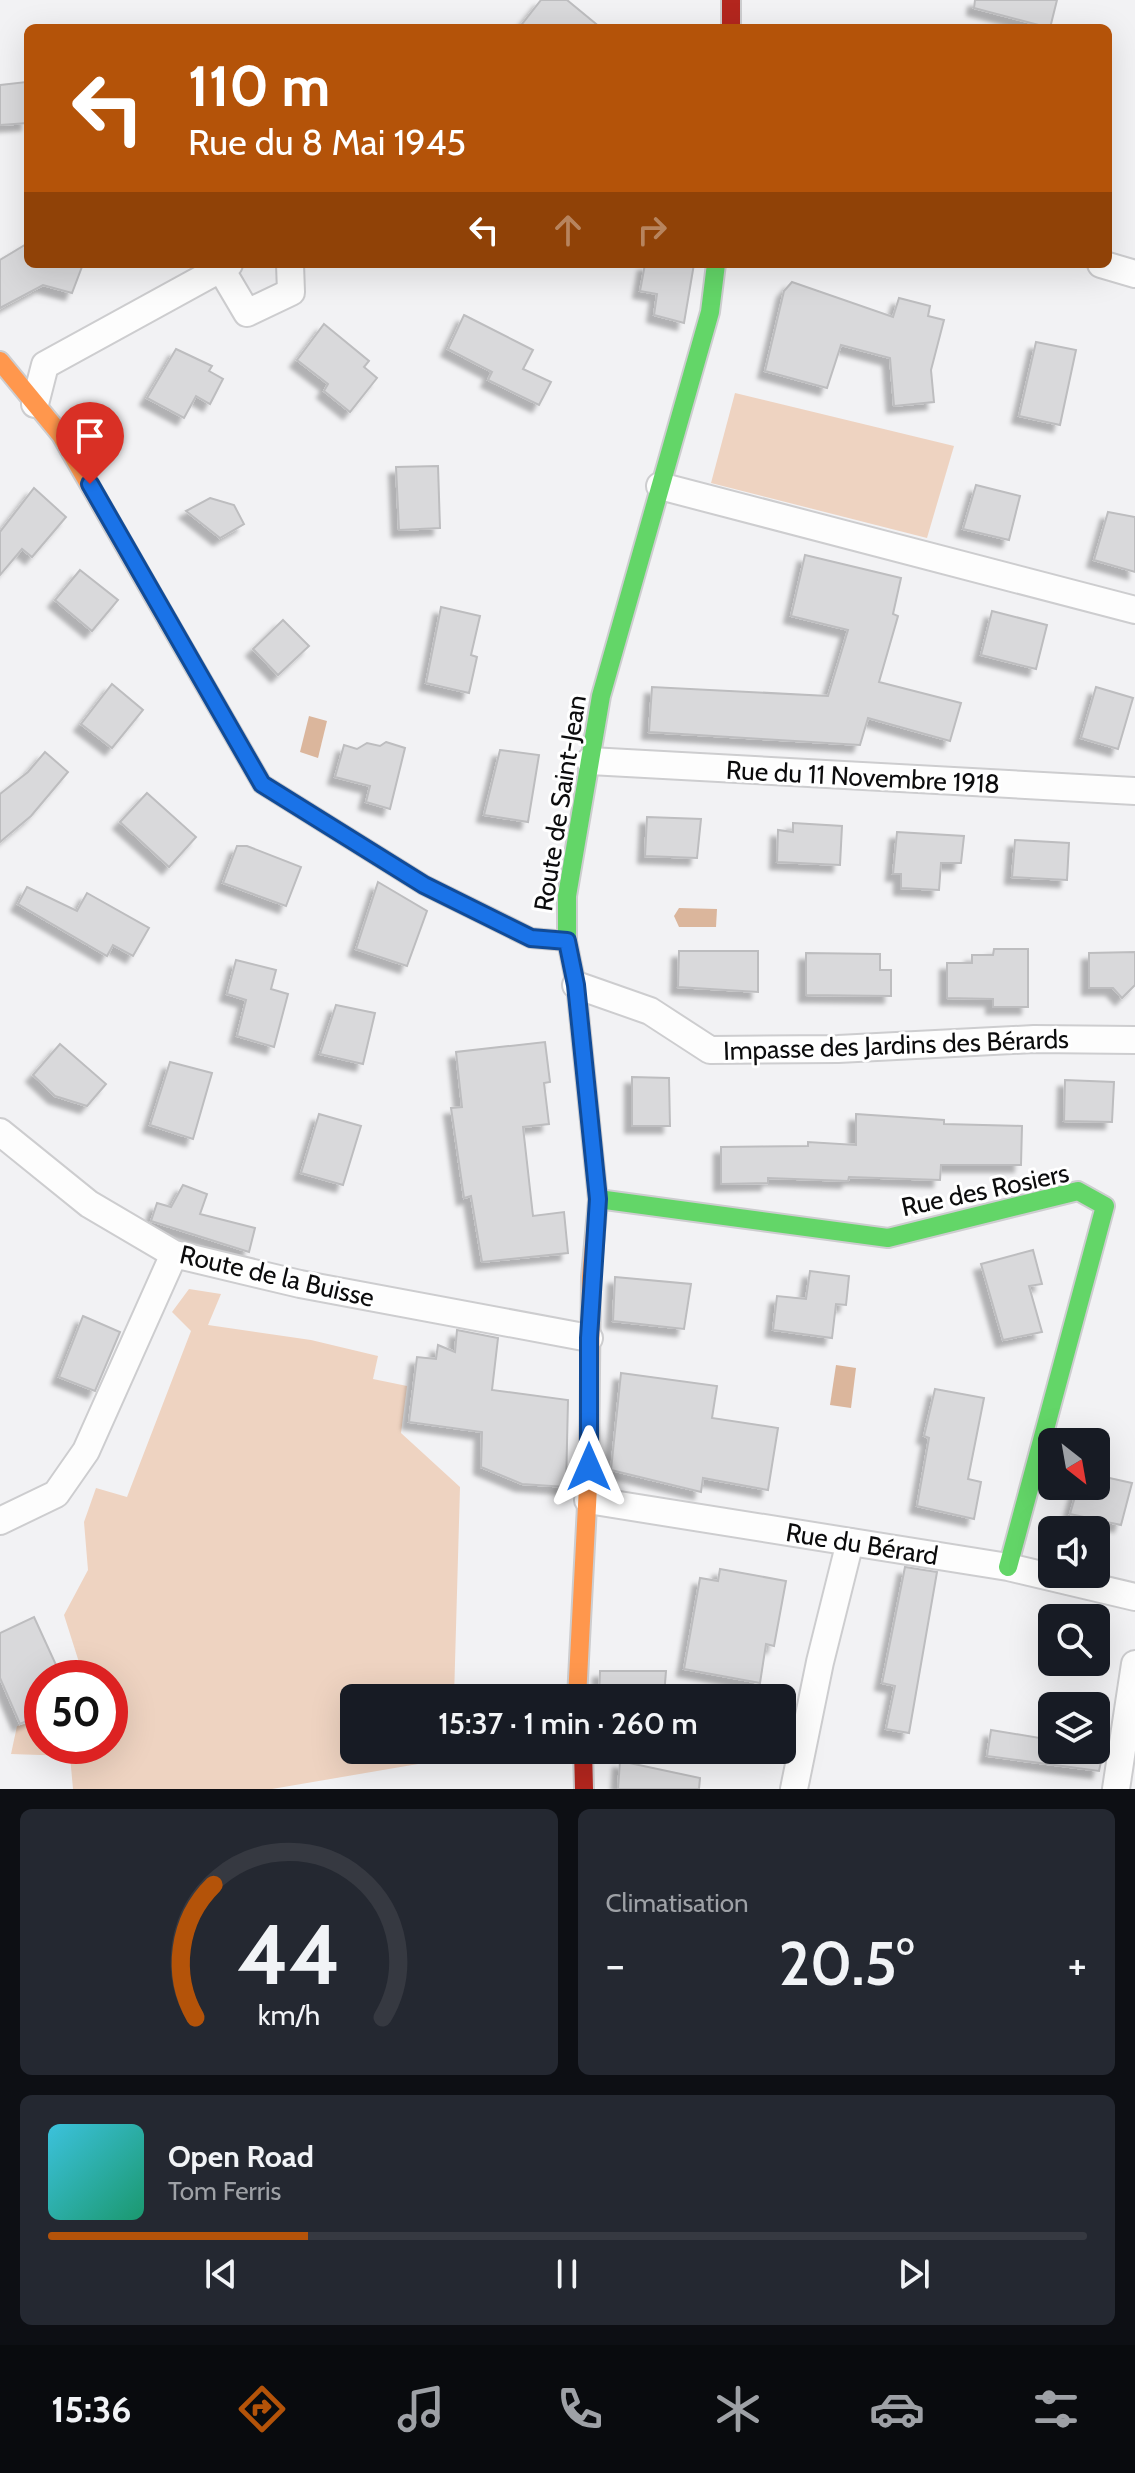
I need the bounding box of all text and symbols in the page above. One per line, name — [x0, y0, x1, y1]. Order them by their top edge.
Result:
text: 110 m — [188, 52, 330, 120]
icon: left — [56, 56, 160, 160]
text: Rue du 8 Mai 1945 — [188, 120, 466, 164]
icon: left — [462, 208, 506, 252]
icon: ahead — [546, 208, 590, 252]
icon: right — [630, 208, 674, 252]
pin — [56, 402, 124, 484]
icon: arrive — [68, 414, 112, 458]
street label: Route de Saint-Jean — [527, 693, 593, 913]
street label: Rue du 11 Novembre 1918 — [725, 754, 1001, 800]
street label: Impasse des Jardins des Bérards — [723, 1023, 1070, 1067]
street label: Rue des Rosiers — [898, 1157, 1072, 1223]
street label: Route de la Buisse — [177, 1238, 377, 1314]
position arrow — [547, 1425, 631, 1509]
north arrow — [1038, 1428, 1110, 1500]
map controls — [1038, 1428, 1110, 1764]
street label: Rue du Bérard — [784, 1516, 940, 1572]
button: sound — [1038, 1516, 1110, 1588]
button: search — [1038, 1604, 1110, 1676]
speed limit sign: 50 — [24, 1660, 128, 1764]
button: layers — [1038, 1692, 1110, 1764]
text: 15:37 · 1 min · 260 m — [438, 1705, 698, 1742]
text: Climatisation — [606, 1887, 749, 1919]
text: 44 — [237, 1904, 340, 2005]
text: 20.5° — [778, 1927, 914, 2000]
text: − — [606, 1938, 625, 1991]
text: + — [1068, 1938, 1087, 1991]
text: km/h — [257, 1997, 320, 2032]
text: Open Road — [168, 2138, 314, 2175]
text: Tom Ferris — [168, 2175, 281, 2207]
icon: previous — [199, 2252, 243, 2296]
icon: pause — [545, 2252, 589, 2296]
icon: next — [892, 2252, 936, 2296]
icon: directions — [234, 2381, 290, 2437]
icon: music — [393, 2381, 449, 2437]
icon: phone — [552, 2381, 608, 2437]
icon: climate — [710, 2381, 766, 2437]
icon: car — [869, 2381, 925, 2437]
icon: filters — [1028, 2381, 1084, 2437]
text: 15:36 — [51, 2387, 132, 2431]

